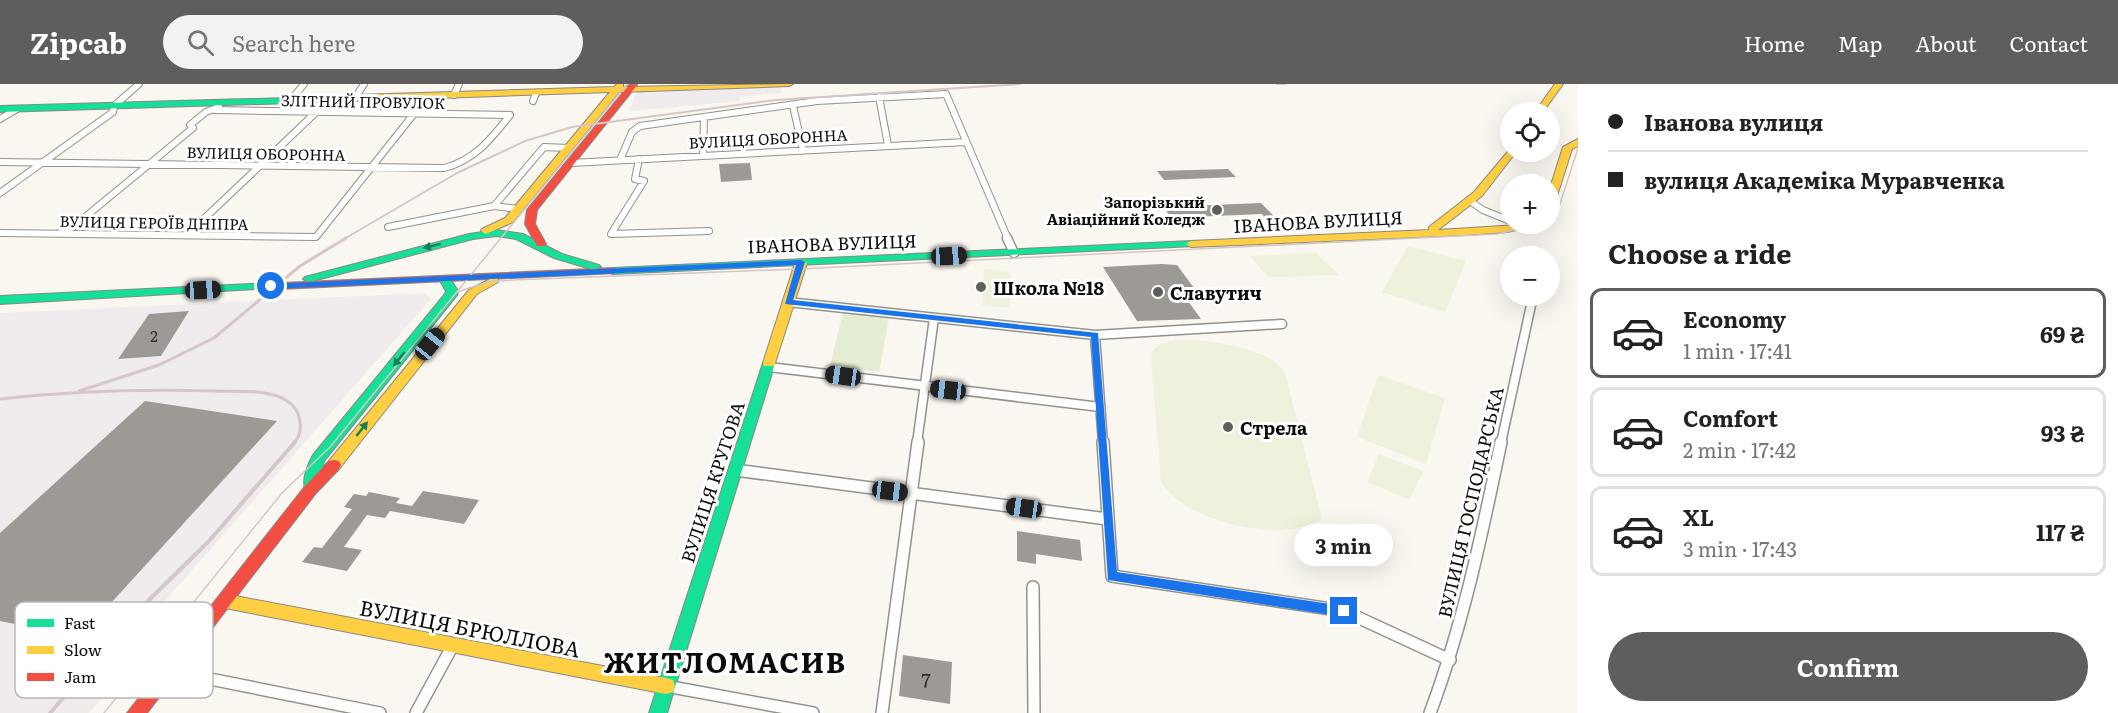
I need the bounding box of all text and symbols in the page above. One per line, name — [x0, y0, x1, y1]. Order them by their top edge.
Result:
search box — [163, 15, 583, 69]
text: Zipcab — [30, 21, 127, 63]
icon: search — [184, 26, 217, 59]
text: Search here — [232, 26, 355, 59]
text: Home — [1744, 27, 1805, 58]
text: Map — [1838, 27, 1882, 58]
text: About — [1915, 27, 1977, 58]
text: Contact — [2010, 27, 2088, 58]
street label: ЗЛІТНИЙ ПРОВУЛОК — [281, 88, 445, 114]
map controls — [1500, 102, 1560, 306]
button: locate — [1500, 102, 1560, 162]
text: Іванова вулиця — [1644, 105, 1823, 138]
street label: ВУЛИЦЯ ОБОРОННА — [688, 122, 848, 154]
street label: ВУЛИЦЯ ОБОРОННА — [186, 140, 346, 166]
text: вулиця Академіка Муравченка — [1644, 163, 2005, 196]
button: + — [1500, 174, 1560, 234]
place label: Запорізький Авіаційний Коледж — [1047, 190, 1205, 230]
marker: Запорізький Авіаційний Коледж — [1210, 203, 1224, 217]
street label: ІВАНОВА ВУЛИЦЯ — [1233, 203, 1403, 239]
street label: ВУЛИЦЯ ГЕРОЇВ ДНІПРА — [59, 209, 249, 235]
street label: ІВАНОВА ВУЛИЦЯ — [747, 227, 917, 259]
text: Choose a ride — [1608, 232, 1791, 272]
one-way arrow — [423, 241, 442, 251]
car — [931, 246, 967, 266]
button: − — [1500, 246, 1560, 306]
route start — [257, 272, 284, 299]
place label: Школа №18 — [993, 274, 1104, 301]
place label: Славутич — [1170, 279, 1262, 306]
car — [185, 280, 221, 300]
marker: Школа №18 — [974, 280, 988, 294]
marker: Славутич — [1151, 285, 1165, 299]
text: Economy — [1683, 302, 1786, 335]
icon: car — [1611, 306, 1665, 360]
text: 69 ₴ — [2040, 317, 2085, 350]
house number: 2 — [150, 324, 158, 347]
car — [412, 324, 448, 364]
text: 1 min · 17:41 — [1683, 335, 1792, 365]
one-way arrow — [393, 351, 406, 367]
car — [824, 365, 862, 387]
car — [929, 379, 967, 401]
street label: ВУЛИЦЯ ГОСПОДАРСЬКА — [1430, 384, 1510, 620]
street label: ВУЛИЦЯ КРУГОВА — [673, 398, 751, 566]
text: Comfort — [1683, 401, 1778, 434]
icon: car — [1611, 405, 1665, 459]
place label: Стрела — [1240, 414, 1308, 441]
text: 93 ₴ — [2041, 416, 2085, 449]
marker: Стрела — [1221, 420, 1235, 434]
one-way arrow — [356, 421, 368, 436]
text: 2 min · 17:42 — [1683, 434, 1796, 464]
car — [871, 480, 909, 502]
car — [1005, 497, 1043, 519]
text: XL — [1683, 500, 1714, 533]
icon: car — [1611, 504, 1665, 558]
text: 117 ₴ — [2036, 515, 2085, 548]
callout: 3 min — [1294, 524, 1394, 566]
text: 3 min — [1315, 530, 1372, 560]
text: 3 min · 17:43 — [1683, 533, 1797, 563]
street label: ВУЛИЦЯ БРЮЛЛОВА — [357, 590, 583, 664]
route end — [1330, 597, 1357, 624]
legend — [15, 602, 213, 698]
text: Fast — [64, 610, 96, 634]
button: Confirm — [1608, 632, 2088, 701]
text: Slow — [64, 637, 102, 661]
district label: ЖИТЛОМАСИВ — [603, 640, 847, 682]
text: Jam — [64, 664, 97, 688]
house number: 7 — [921, 666, 931, 693]

